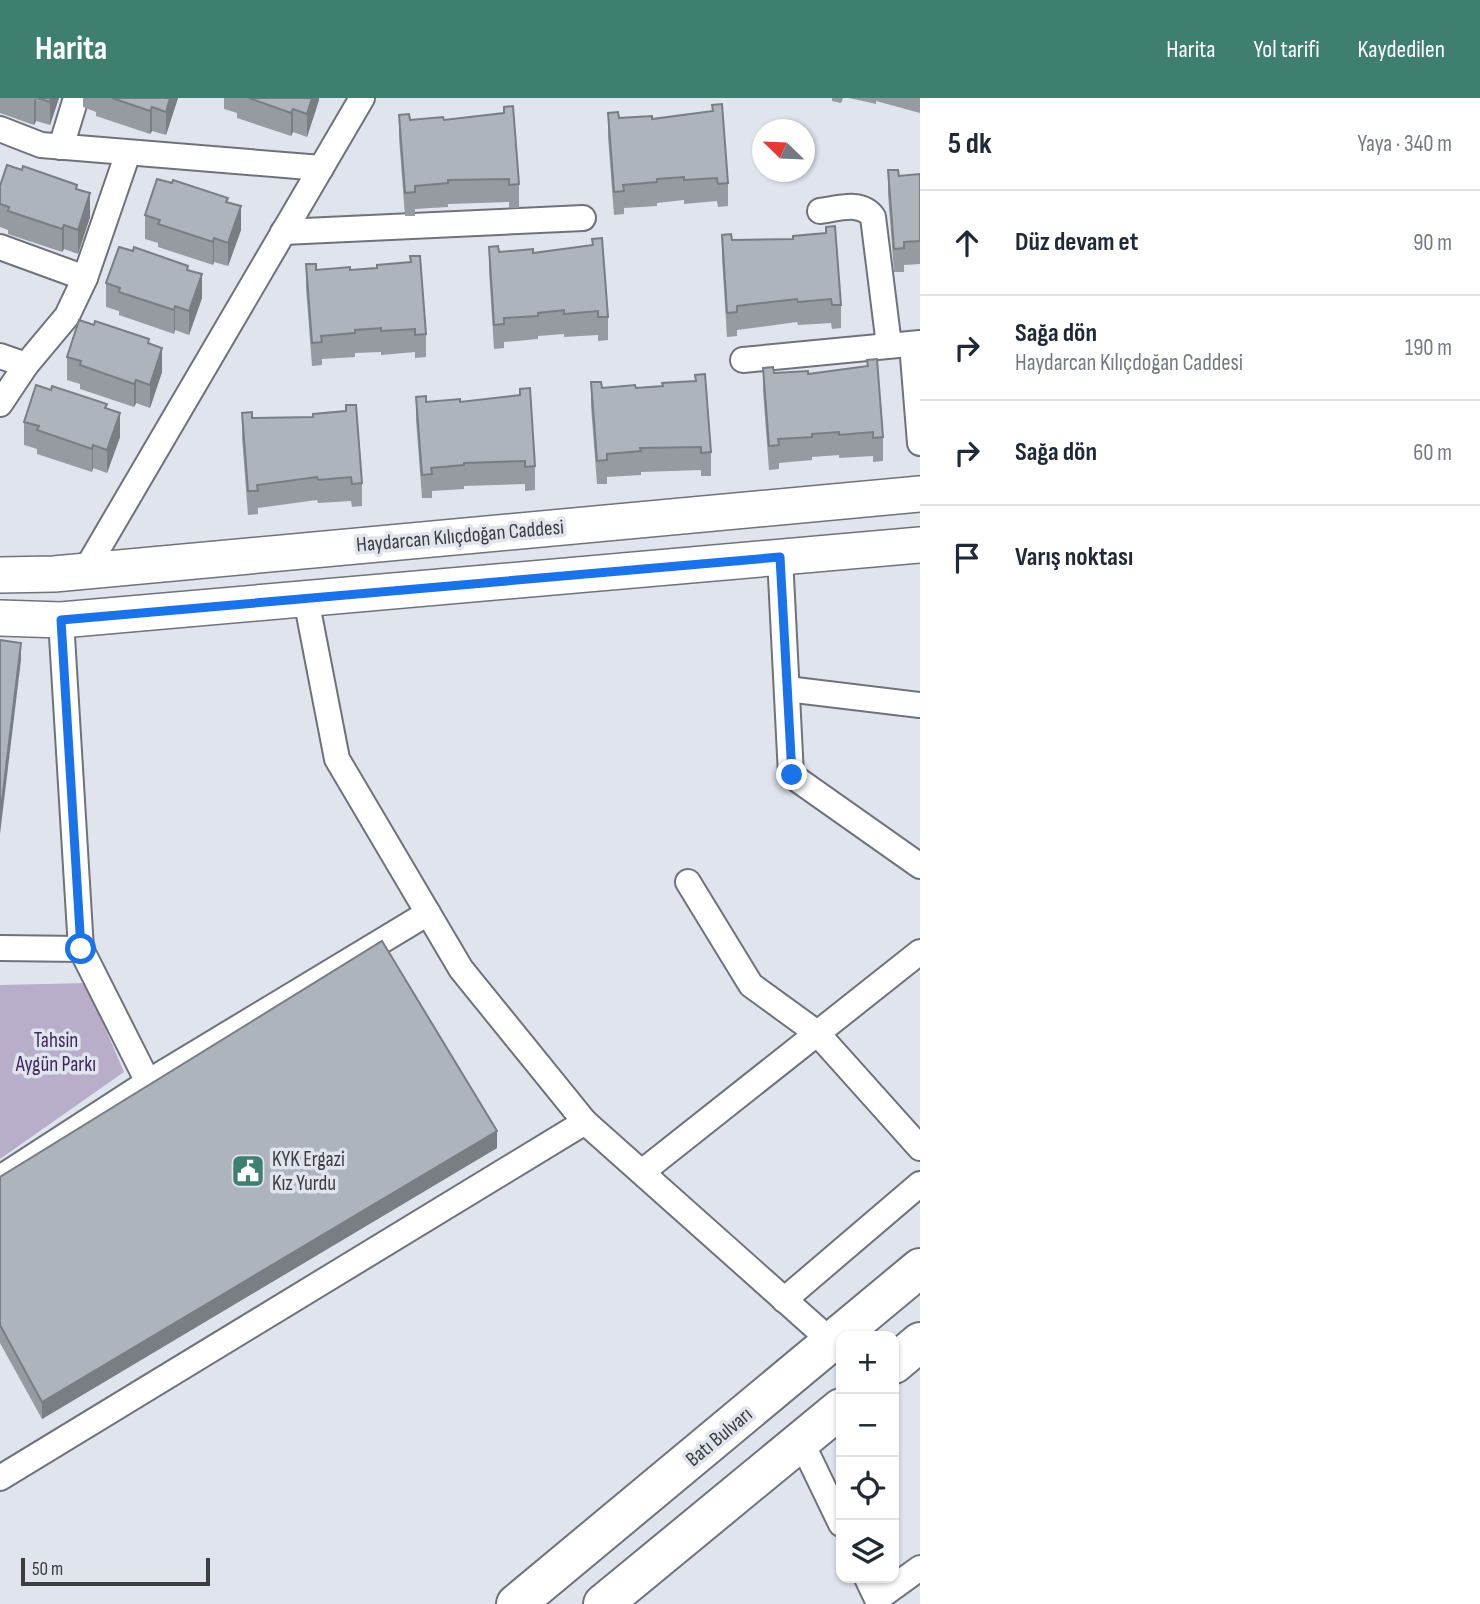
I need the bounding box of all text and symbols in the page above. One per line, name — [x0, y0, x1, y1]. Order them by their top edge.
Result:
text: Harita — [35, 29, 107, 69]
text: Harita — [1166, 35, 1216, 64]
text: Yol tarifi — [1254, 35, 1320, 64]
text: Kaydedilen — [1358, 35, 1445, 64]
north arrow — [752, 119, 815, 182]
text: 5 dk — [948, 126, 992, 162]
text: Yaya · 340 m — [1357, 130, 1452, 158]
icon: ahead — [948, 224, 986, 262]
text: Düz devam et — [1015, 227, 1138, 258]
text: 90 m — [1413, 229, 1452, 257]
text: Sağa dön — [1015, 318, 1097, 349]
icon: right — [948, 329, 986, 367]
text: 190 m — [1405, 334, 1452, 362]
text: Haydarcan Kılıçdoğan Caddesi — [1015, 349, 1243, 377]
icon: right — [948, 434, 986, 472]
text: Sağa dön — [1015, 437, 1097, 468]
text: 60 m — [1413, 439, 1452, 467]
street label: Haydarcan Kılıçdoğan Caddesi — [355, 514, 565, 558]
icon: arrive — [948, 539, 986, 577]
text: Varış noktası — [1015, 542, 1133, 573]
route end — [776, 759, 807, 790]
route start — [65, 933, 96, 964]
park label: Tahsin Aygün Parkı — [15, 1028, 96, 1077]
place label: KYK Ergazi Kız Yurdu — [272, 1147, 345, 1196]
public building icon: KYK Ergazi Kız Yurdu — [229, 1152, 267, 1190]
map controls — [836, 1331, 899, 1583]
button: + — [836, 1331, 899, 1394]
button: − — [836, 1394, 899, 1457]
street label: Batı Bulvarı — [681, 1402, 757, 1472]
button: locate — [836, 1457, 899, 1520]
button: layers — [836, 1520, 899, 1583]
scale bar — [21, 1555, 210, 1587]
text: 50 m — [32, 1558, 63, 1581]

